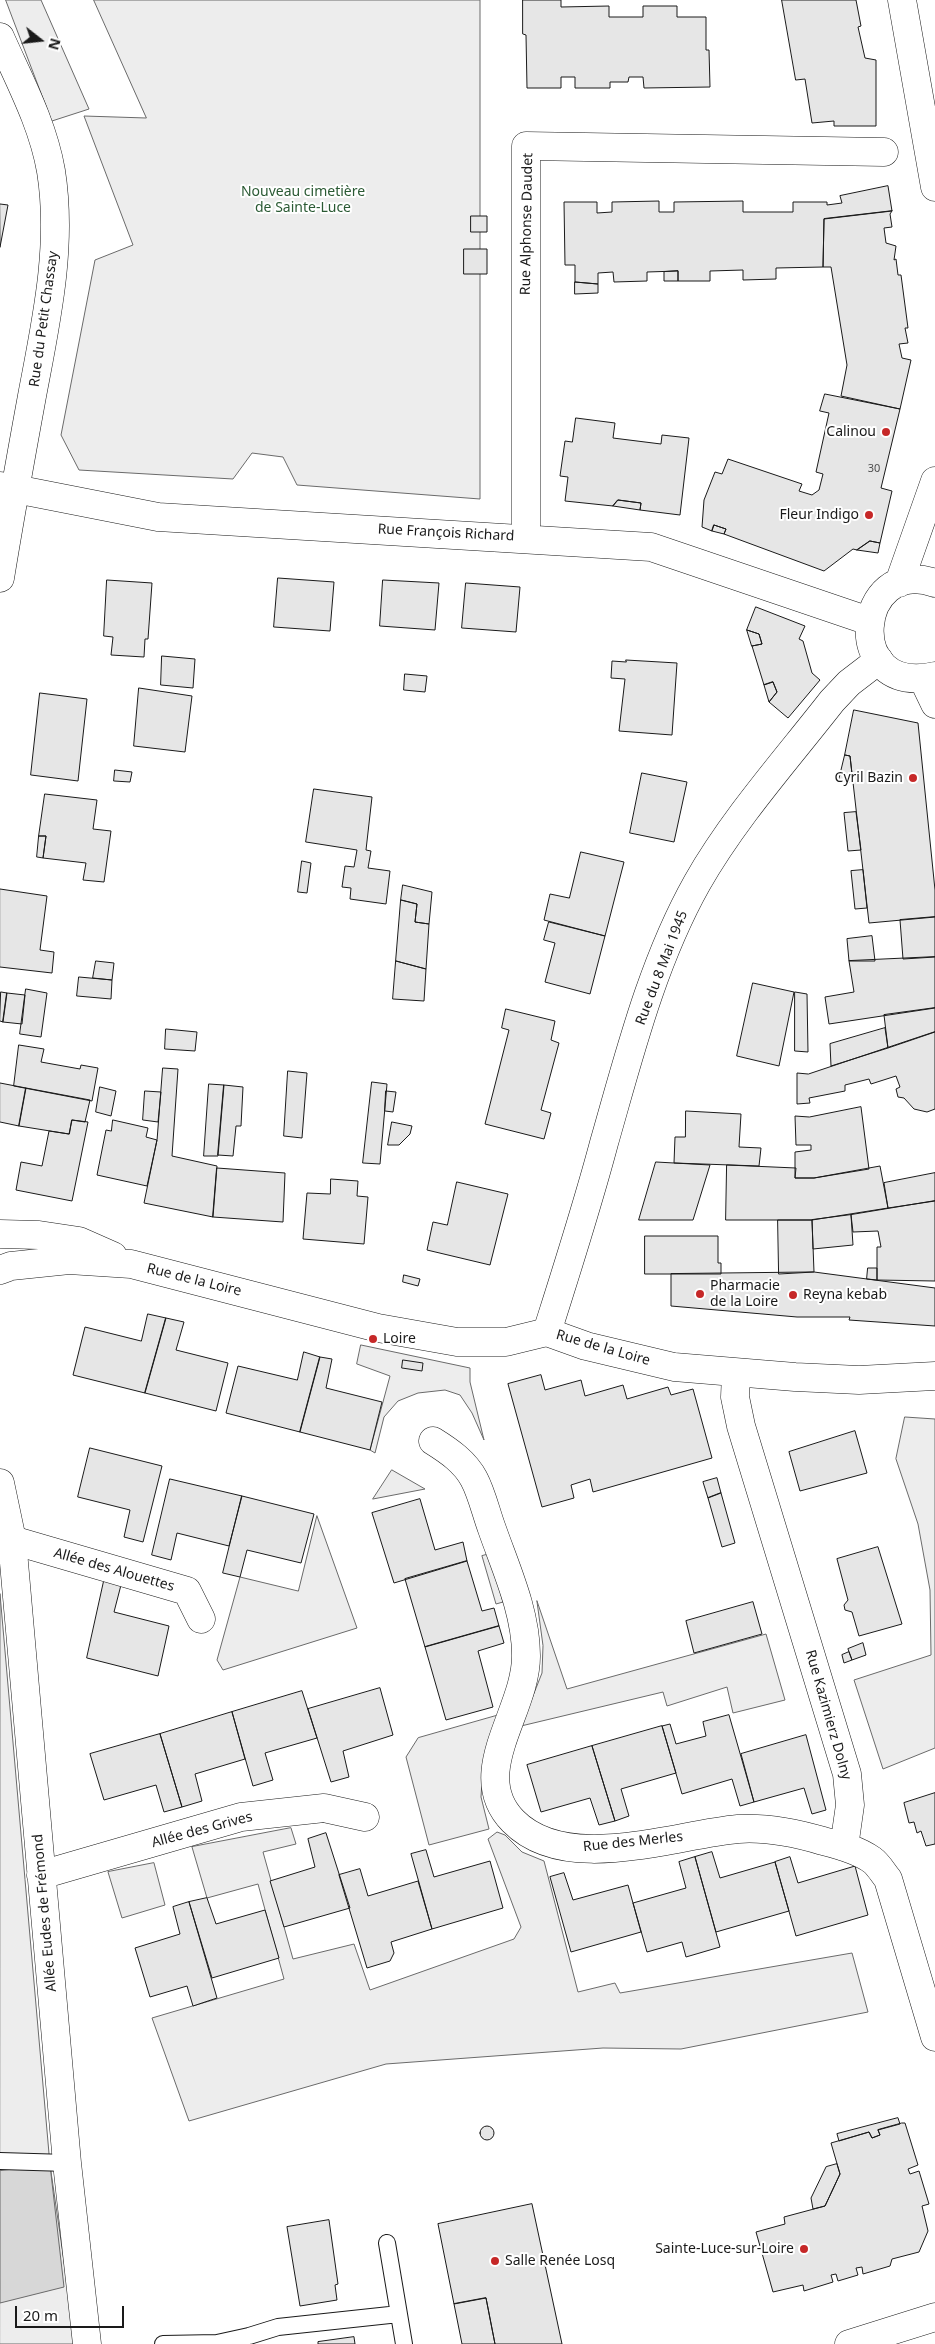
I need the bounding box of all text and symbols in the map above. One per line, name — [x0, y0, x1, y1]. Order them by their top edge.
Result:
north arrow — [15, 15, 65, 65]
text: N — [44, 36, 66, 52]
street label: Rue Alphonse Daudet — [517, 153, 537, 295]
park label: Nouveau cimetière de Sainte-Luce — [241, 184, 365, 216]
street label: Rue du Petit Chassay — [26, 250, 62, 388]
place label: Calinou — [826, 424, 876, 440]
marker: Calinou — [880, 426, 892, 438]
house number: 30 — [868, 462, 880, 476]
place label: Fleur Indigo — [779, 507, 859, 523]
marker: Fleur Indigo — [863, 509, 875, 521]
street label: Rue François Richard — [377, 521, 515, 545]
place label: Cyril Bazin — [835, 770, 903, 786]
marker: Cyril Bazin — [907, 772, 919, 784]
street label: Rue du 8 Mai 1945 — [632, 908, 692, 1028]
street label: Rue de la Loire — [145, 1260, 243, 1300]
place label: Pharmacie de la Loire — [710, 1278, 780, 1310]
place label: Reyna kebab — [803, 1287, 887, 1303]
marker: Pharmacie de la Loire — [694, 1288, 706, 1300]
marker: Reyna kebab — [787, 1289, 799, 1301]
street label: Rue de la Loire — [554, 1327, 652, 1369]
place label: Loire — [383, 1331, 416, 1347]
marker: Loire — [367, 1333, 379, 1345]
street label: Allée des Alouettes — [52, 1545, 176, 1595]
street label: Rue Kazimierz Dolny — [801, 1648, 855, 1782]
street label: Allée des Grives — [150, 1808, 254, 1852]
street label: Rue des Merles — [582, 1828, 684, 1856]
street label: Allée Eudes de Frémond — [30, 1833, 60, 1993]
place label: Sainte-Luce-sur-Loire — [655, 2241, 794, 2257]
marker: Sainte-Luce-sur-Loire — [798, 2243, 810, 2255]
place label: Salle Renée Losq — [505, 2253, 615, 2269]
marker: Salle Renée Losq — [489, 2255, 501, 2267]
scale bar — [18, 2296, 126, 2328]
text: 20 m — [23, 2305, 58, 2325]

